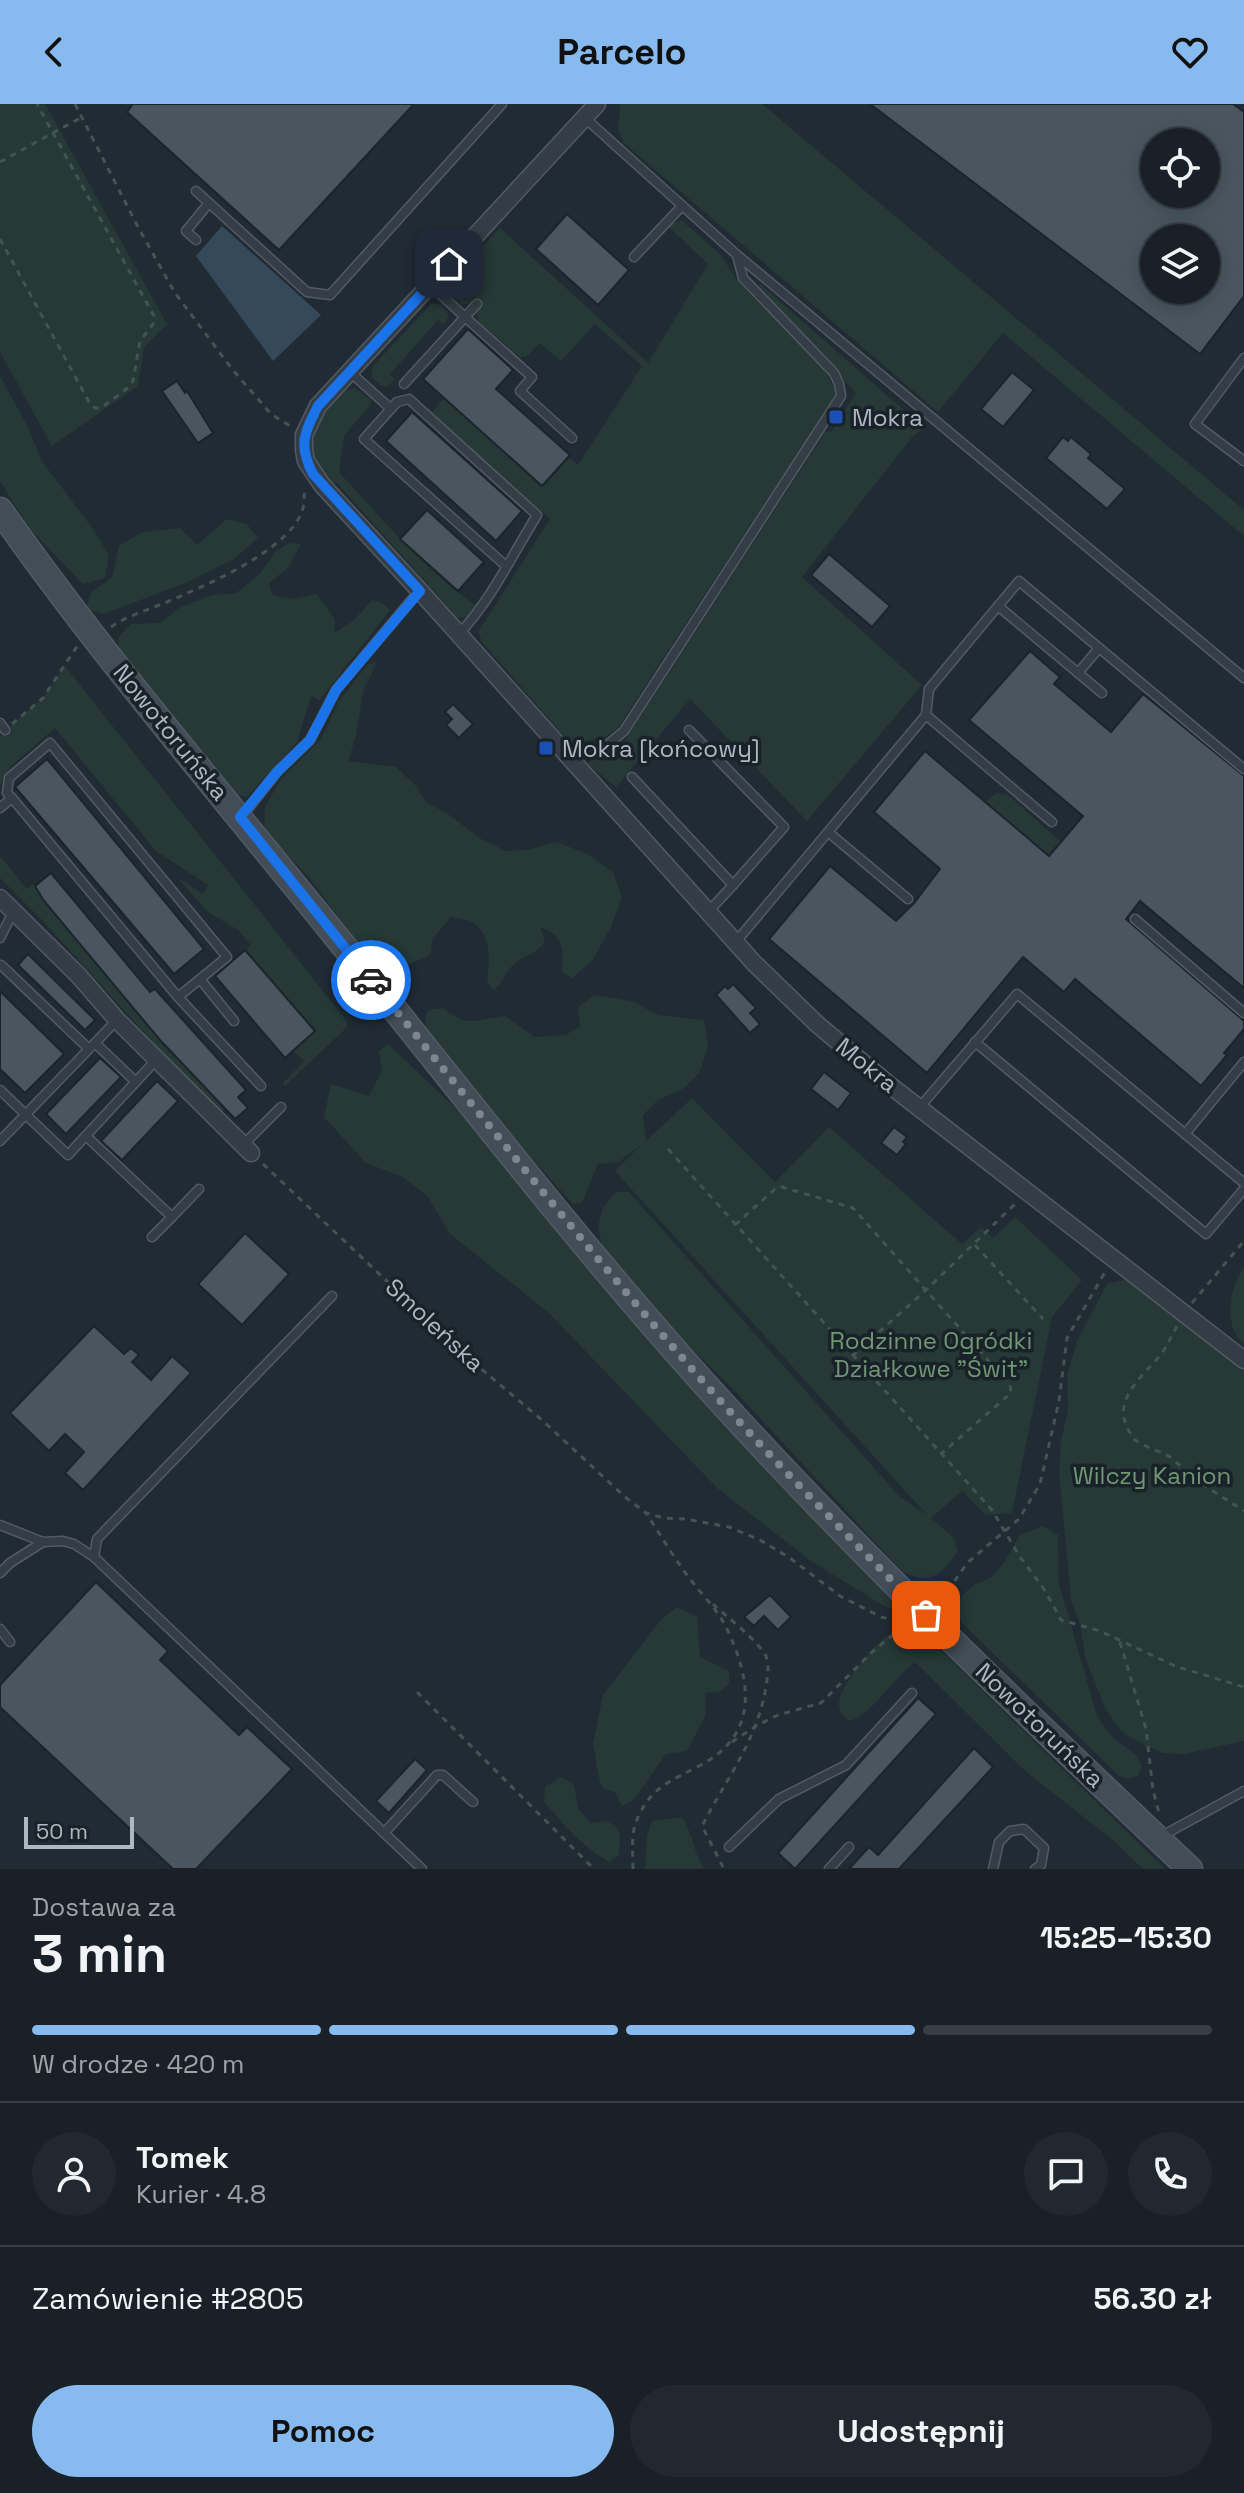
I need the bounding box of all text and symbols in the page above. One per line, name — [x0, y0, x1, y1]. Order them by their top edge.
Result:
text: Parcelo — [557, 29, 687, 75]
icon: back — [32, 30, 76, 74]
icon: heart — [1168, 30, 1212, 74]
map controls — [1140, 128, 1220, 304]
button: locate — [1140, 128, 1220, 208]
button: layers — [1140, 224, 1220, 304]
pin — [415, 230, 483, 298]
icon: home — [427, 242, 471, 286]
place label: Mokra — [852, 402, 923, 433]
marker: Mokra — [827, 408, 845, 426]
street label: Nowotoruńska — [106, 657, 236, 807]
place label: Mokra [końcowy] — [562, 733, 760, 764]
marker: Mokra [końcowy] — [537, 739, 555, 757]
courier — [331, 940, 411, 1020]
icon: car — [349, 958, 393, 1002]
street label: Mokra — [830, 1031, 904, 1099]
street label: Smoleńska — [379, 1271, 491, 1379]
park label: Rodzinne Ogródki Działkowe "Świt" — [830, 1325, 1032, 1384]
park label: Wilczy Kanion — [1073, 1460, 1231, 1491]
pin — [892, 1581, 960, 1649]
icon: bag — [904, 1593, 948, 1637]
street label: Nowotoruńska — [969, 1656, 1111, 1794]
scale bar — [24, 1813, 134, 1849]
text: 50 m — [36, 1817, 88, 1845]
text: Dostawa za — [32, 1890, 176, 1924]
text: 15:25–15:30 — [1040, 1918, 1212, 1957]
text: 3 min — [32, 1921, 167, 1987]
text: W drodze · 420 m — [32, 2047, 244, 2081]
button: person — [32, 2132, 116, 2216]
button: chat — [1024, 2132, 1108, 2216]
button: phone — [1128, 2132, 1212, 2216]
text: Tomek — [136, 2138, 229, 2177]
text: Kurier · 4.8 — [136, 2177, 266, 2211]
text: Zamówienie #2805 — [32, 2279, 304, 2318]
text: 56.30 zł — [1094, 2279, 1212, 2318]
button: Pomoc — [32, 2385, 614, 2477]
button: Udostępnij — [630, 2385, 1212, 2477]

